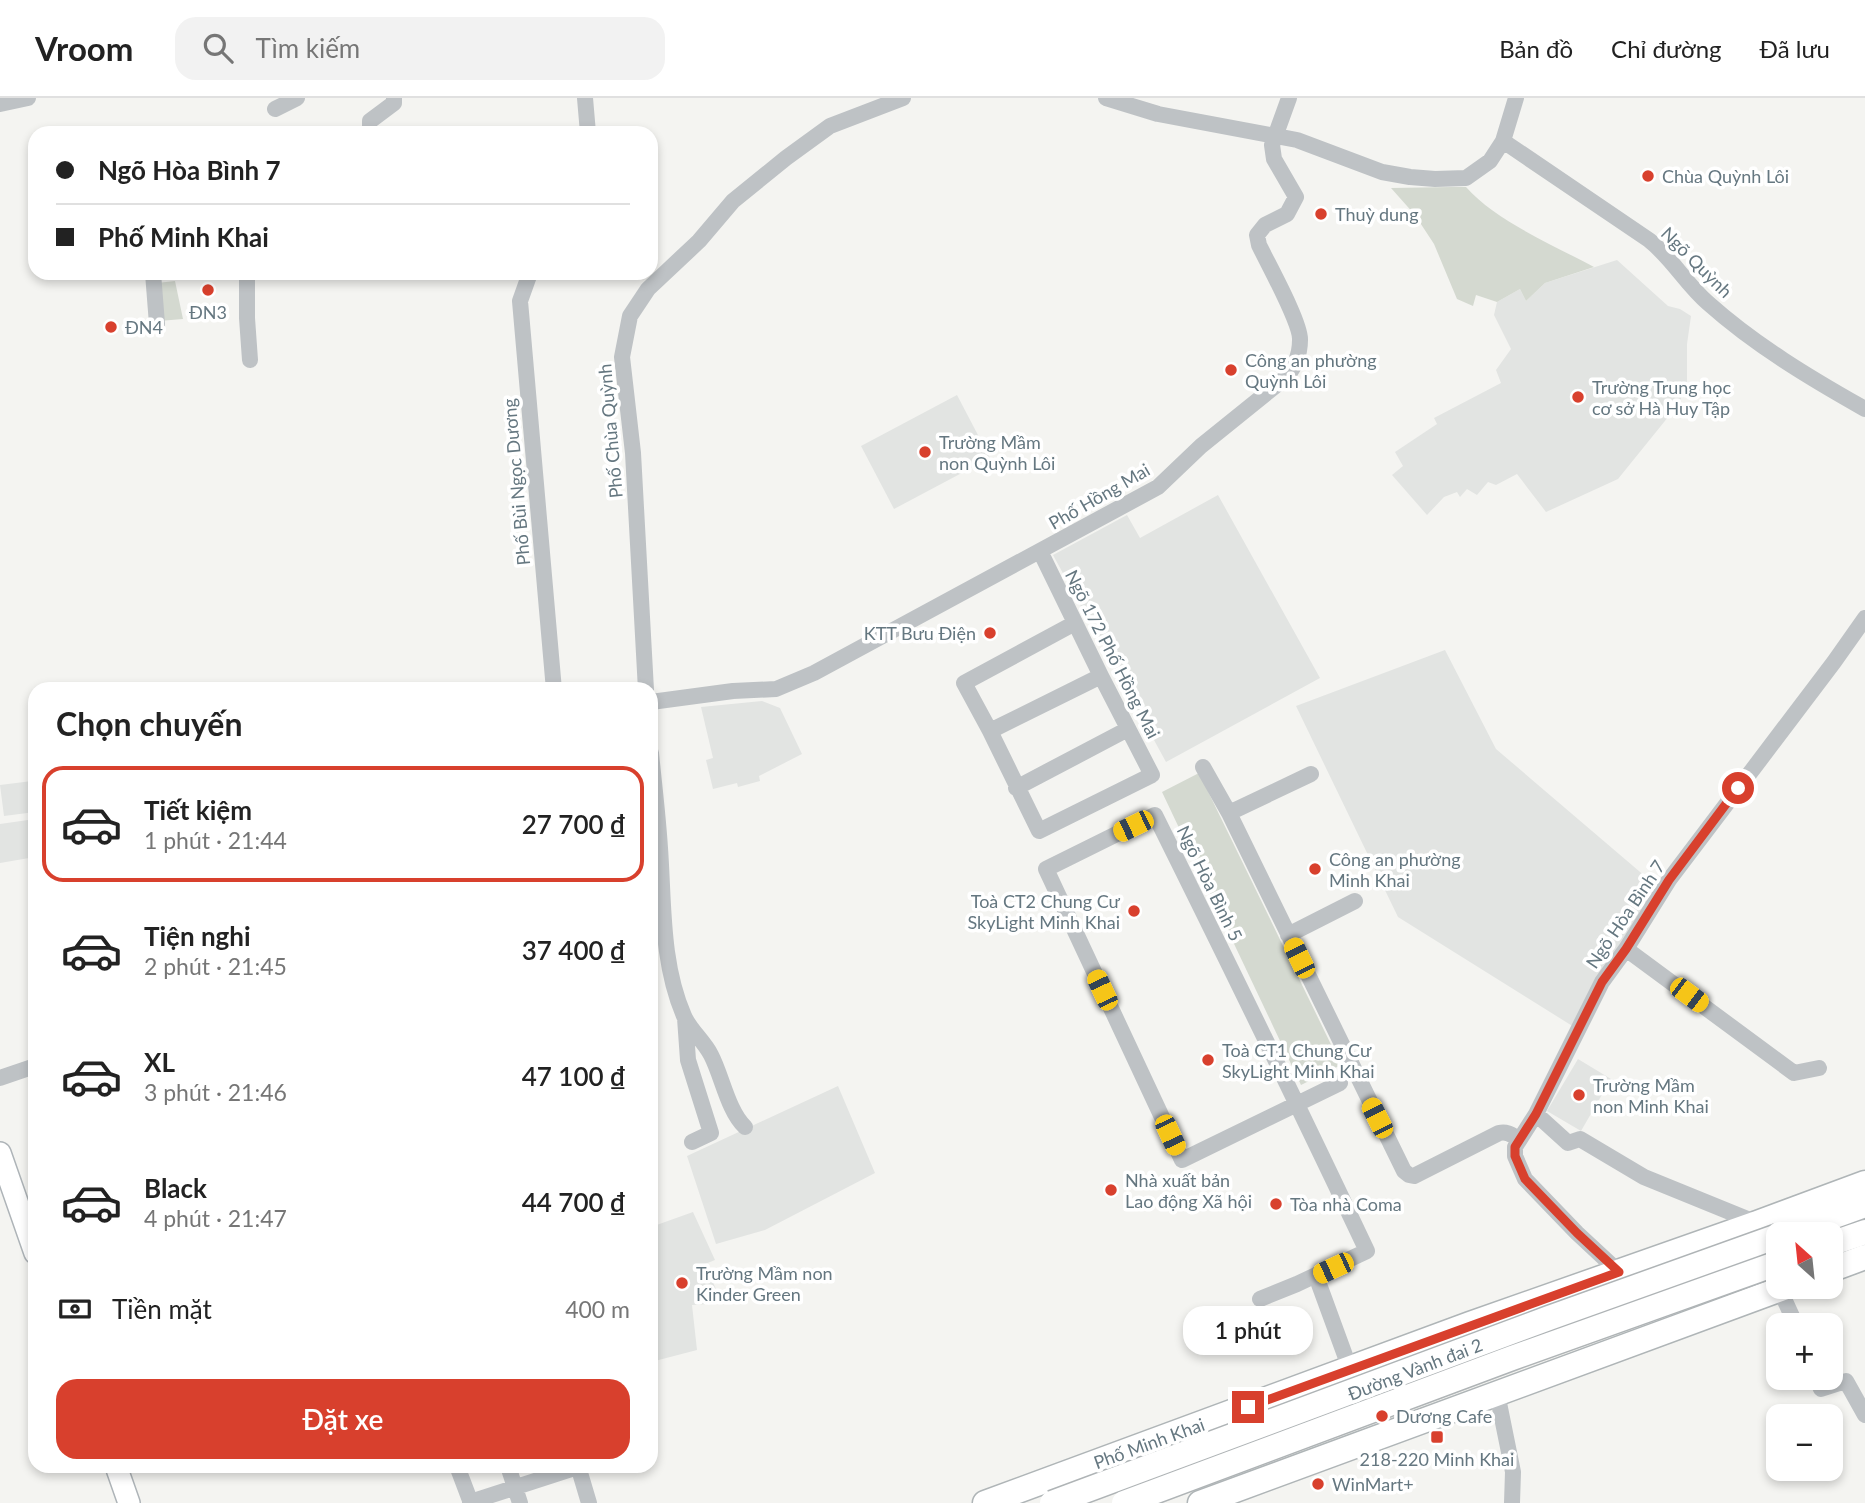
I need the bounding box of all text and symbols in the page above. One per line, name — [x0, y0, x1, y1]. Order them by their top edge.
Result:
search box — [175, 17, 665, 80]
text: Vroom — [35, 28, 133, 68]
icon: search — [199, 29, 237, 67]
text: Tìm kiếm — [255, 32, 360, 64]
text: Bản đồ — [1499, 34, 1573, 63]
text: Chỉ đường — [1611, 34, 1722, 63]
text: Đã lưu — [1760, 34, 1830, 63]
text: Ngõ Hòa Bình 7 — [98, 154, 281, 186]
place label: Chùa Quỳnh Lôi — [1662, 165, 1789, 187]
marker: Chùa Quỳnh Lôi — [1640, 168, 1656, 184]
place label: Thuỳ dung — [1335, 203, 1419, 225]
marker: Thuỳ dung — [1313, 206, 1329, 222]
text: Phố Minh Khai — [98, 221, 269, 253]
street label: Ngõ Quỳnh — [1657, 222, 1737, 302]
marker: ĐN3 — [200, 282, 216, 298]
place label: ĐN3 — [189, 301, 227, 323]
place label: ĐN4 — [125, 316, 163, 338]
marker: ĐN4 — [103, 319, 119, 335]
place label: Công an phường Quỳnh Lôi — [1245, 349, 1377, 392]
marker: Công an phường Quỳnh Lôi — [1223, 362, 1239, 378]
street label: Phố Chùa Quỳnh — [593, 363, 627, 499]
place label: Trường Trung học cơ sở Hà Huy Tập — [1592, 376, 1732, 419]
marker: Trường Trung học cơ sở Hà Huy Tập — [1570, 389, 1586, 405]
street label: Phố Bùi Ngọc Dương — [498, 398, 534, 566]
place label: Trường Mầm non Quỳnh Lôi — [939, 431, 1055, 474]
marker: Trường Mầm non Quỳnh Lôi — [917, 444, 933, 460]
street label: Phố Hồng Mai — [1045, 458, 1153, 534]
street label: Ngõ 172 Phố Hồng Mai — [1061, 566, 1165, 742]
place label: KTT Bưu Điện — [864, 622, 976, 644]
marker: KTT Bưu Điện — [982, 625, 998, 641]
text: Chọn chuyến — [56, 704, 242, 743]
route start — [1722, 772, 1754, 804]
icon: car — [60, 793, 123, 856]
text: Tiết kiệm — [144, 794, 252, 826]
car — [1110, 807, 1157, 845]
text: 27 700 ₫ — [522, 808, 626, 840]
street label: Ngõ Hòa Bình 5 — [1173, 822, 1247, 944]
text: 1 phút · 21:44 — [144, 826, 287, 854]
place label: Công an phường Minh Khai — [1329, 848, 1461, 891]
street label: Ngõ Hòa Bình 7 — [1581, 856, 1669, 972]
marker: Công an phường Minh Khai — [1307, 861, 1323, 877]
place label: Toà CT2 Chung Cư SkyLight Minh Khai — [967, 890, 1121, 933]
marker: Toà CT2 Chung Cư SkyLight Minh Khai — [1126, 903, 1142, 919]
icon: car — [60, 919, 123, 982]
text: Tiện nghi — [144, 920, 251, 952]
text: 37 400 ₫ — [522, 934, 626, 966]
car — [1281, 935, 1318, 981]
text: 2 phút · 21:45 — [144, 952, 287, 980]
car — [1084, 967, 1121, 1013]
car — [1666, 974, 1713, 1016]
place label: Toà CT1 Chung Cư SkyLight Minh Khai — [1222, 1039, 1375, 1082]
icon: car — [60, 1045, 123, 1108]
text: XL — [144, 1046, 175, 1078]
marker: Toà CT1 Chung Cư SkyLight Minh Khai — [1200, 1052, 1216, 1068]
text: 47 100 ₫ — [522, 1060, 626, 1092]
place label: Trường Mầm non Minh Khai — [1593, 1074, 1709, 1117]
text: 3 phút · 21:46 — [144, 1078, 287, 1106]
marker: Trường Mầm non Minh Khai — [1571, 1087, 1587, 1103]
car — [1359, 1095, 1396, 1141]
car — [1152, 1112, 1189, 1158]
place label: Nhà xuất bản Lao động Xã hội — [1125, 1169, 1252, 1212]
icon: car — [60, 1171, 123, 1234]
text: Black — [144, 1172, 207, 1204]
marker: Nhà xuất bản Lao động Xã hội — [1103, 1182, 1119, 1198]
text: 44 700 ₫ — [522, 1186, 626, 1218]
place label: Tòa nhà Coma — [1290, 1193, 1402, 1215]
marker: Tòa nhà Coma — [1268, 1196, 1284, 1212]
text: 4 phút · 21:47 — [144, 1204, 287, 1232]
north arrow — [1766, 1222, 1843, 1298]
map controls — [1766, 1222, 1843, 1481]
car — [1310, 1250, 1357, 1286]
place label: Trường Mầm non Kinder Green — [696, 1262, 833, 1305]
marker: Trường Mầm non Kinder Green — [674, 1275, 690, 1291]
icon: cash — [56, 1290, 94, 1328]
text: Tiền mặt — [112, 1293, 212, 1325]
text: 400 m — [565, 1295, 630, 1323]
callout: 1 phút — [1183, 1306, 1313, 1354]
button: + — [1766, 1313, 1843, 1390]
text: 1 phút — [1215, 1316, 1281, 1344]
street label: Đường Vành đai 2 — [1344, 1333, 1486, 1405]
button: Đặt xe — [56, 1379, 630, 1459]
route end — [1232, 1391, 1264, 1423]
button: − — [1766, 1404, 1843, 1481]
place label: Dương Cafe — [1396, 1405, 1492, 1427]
marker: Dương Cafe — [1374, 1408, 1390, 1424]
street label: Phố Minh Khai — [1091, 1413, 1207, 1473]
marker: 218-220 Minh Khai — [1429, 1429, 1445, 1445]
place label: 218-220 Minh Khai — [1360, 1448, 1514, 1470]
place label: WinMart+ — [1332, 1473, 1414, 1495]
marker: WinMart+ — [1310, 1476, 1326, 1492]

